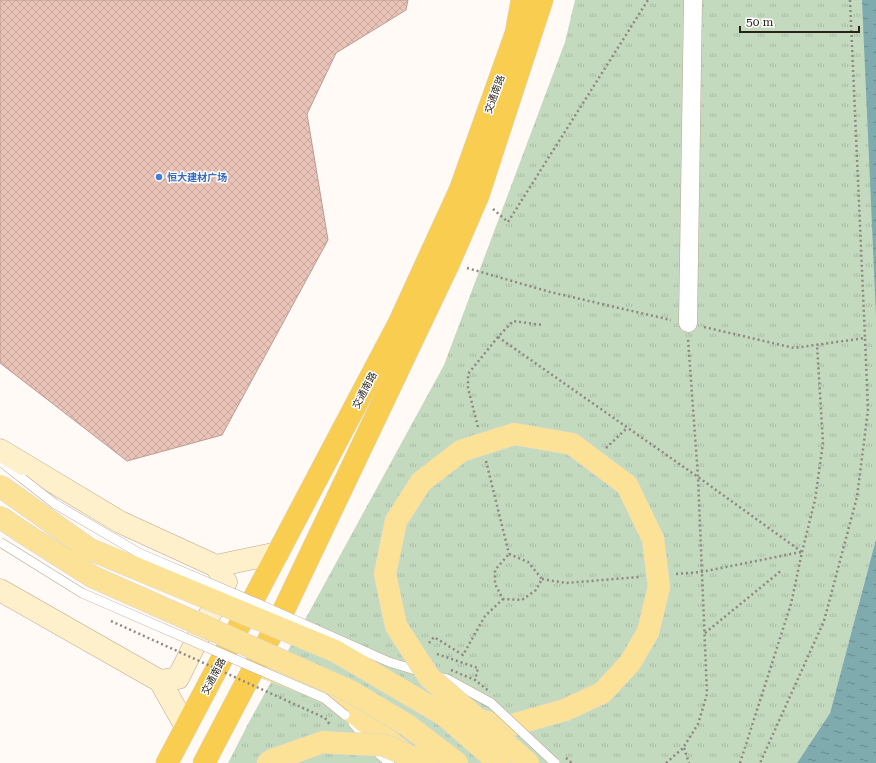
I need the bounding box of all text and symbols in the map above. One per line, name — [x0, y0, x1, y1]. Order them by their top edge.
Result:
scale bar — [740, 8, 859, 34]
text: 50 m — [746, 15, 773, 29]
street label: 交通南路 — [482, 73, 506, 115]
place label: 恒大建材广场 — [167, 171, 227, 183]
marker: 恒大建材广场 — [154, 172, 164, 182]
street label: 交通南路 — [350, 370, 379, 410]
street label: 交通南路 — [199, 656, 228, 696]

